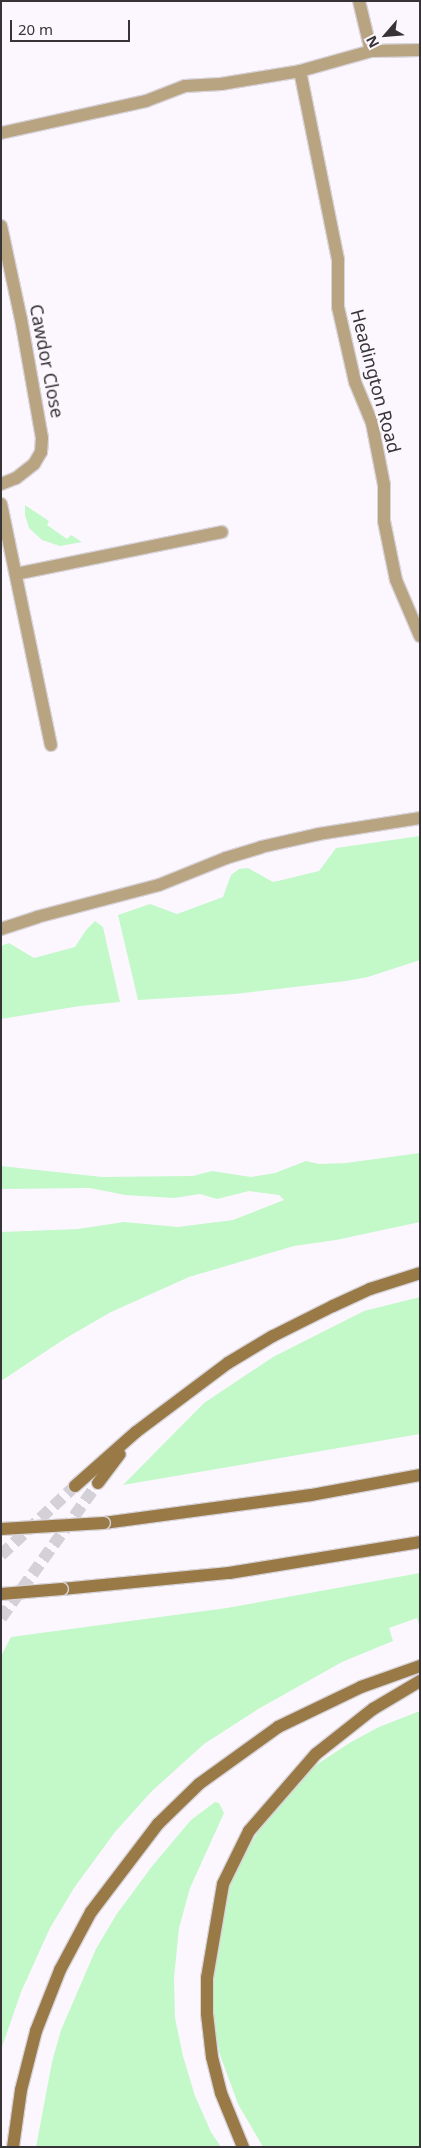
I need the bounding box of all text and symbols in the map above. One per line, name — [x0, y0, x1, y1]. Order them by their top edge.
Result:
scale bar — [12, 10, 132, 42]
north arrow — [361, 10, 411, 60]
text: 20 m — [18, 19, 53, 39]
text: N — [361, 33, 383, 51]
street label: Cawdor Close — [25, 302, 69, 420]
street label: Headington Road — [346, 307, 406, 455]

